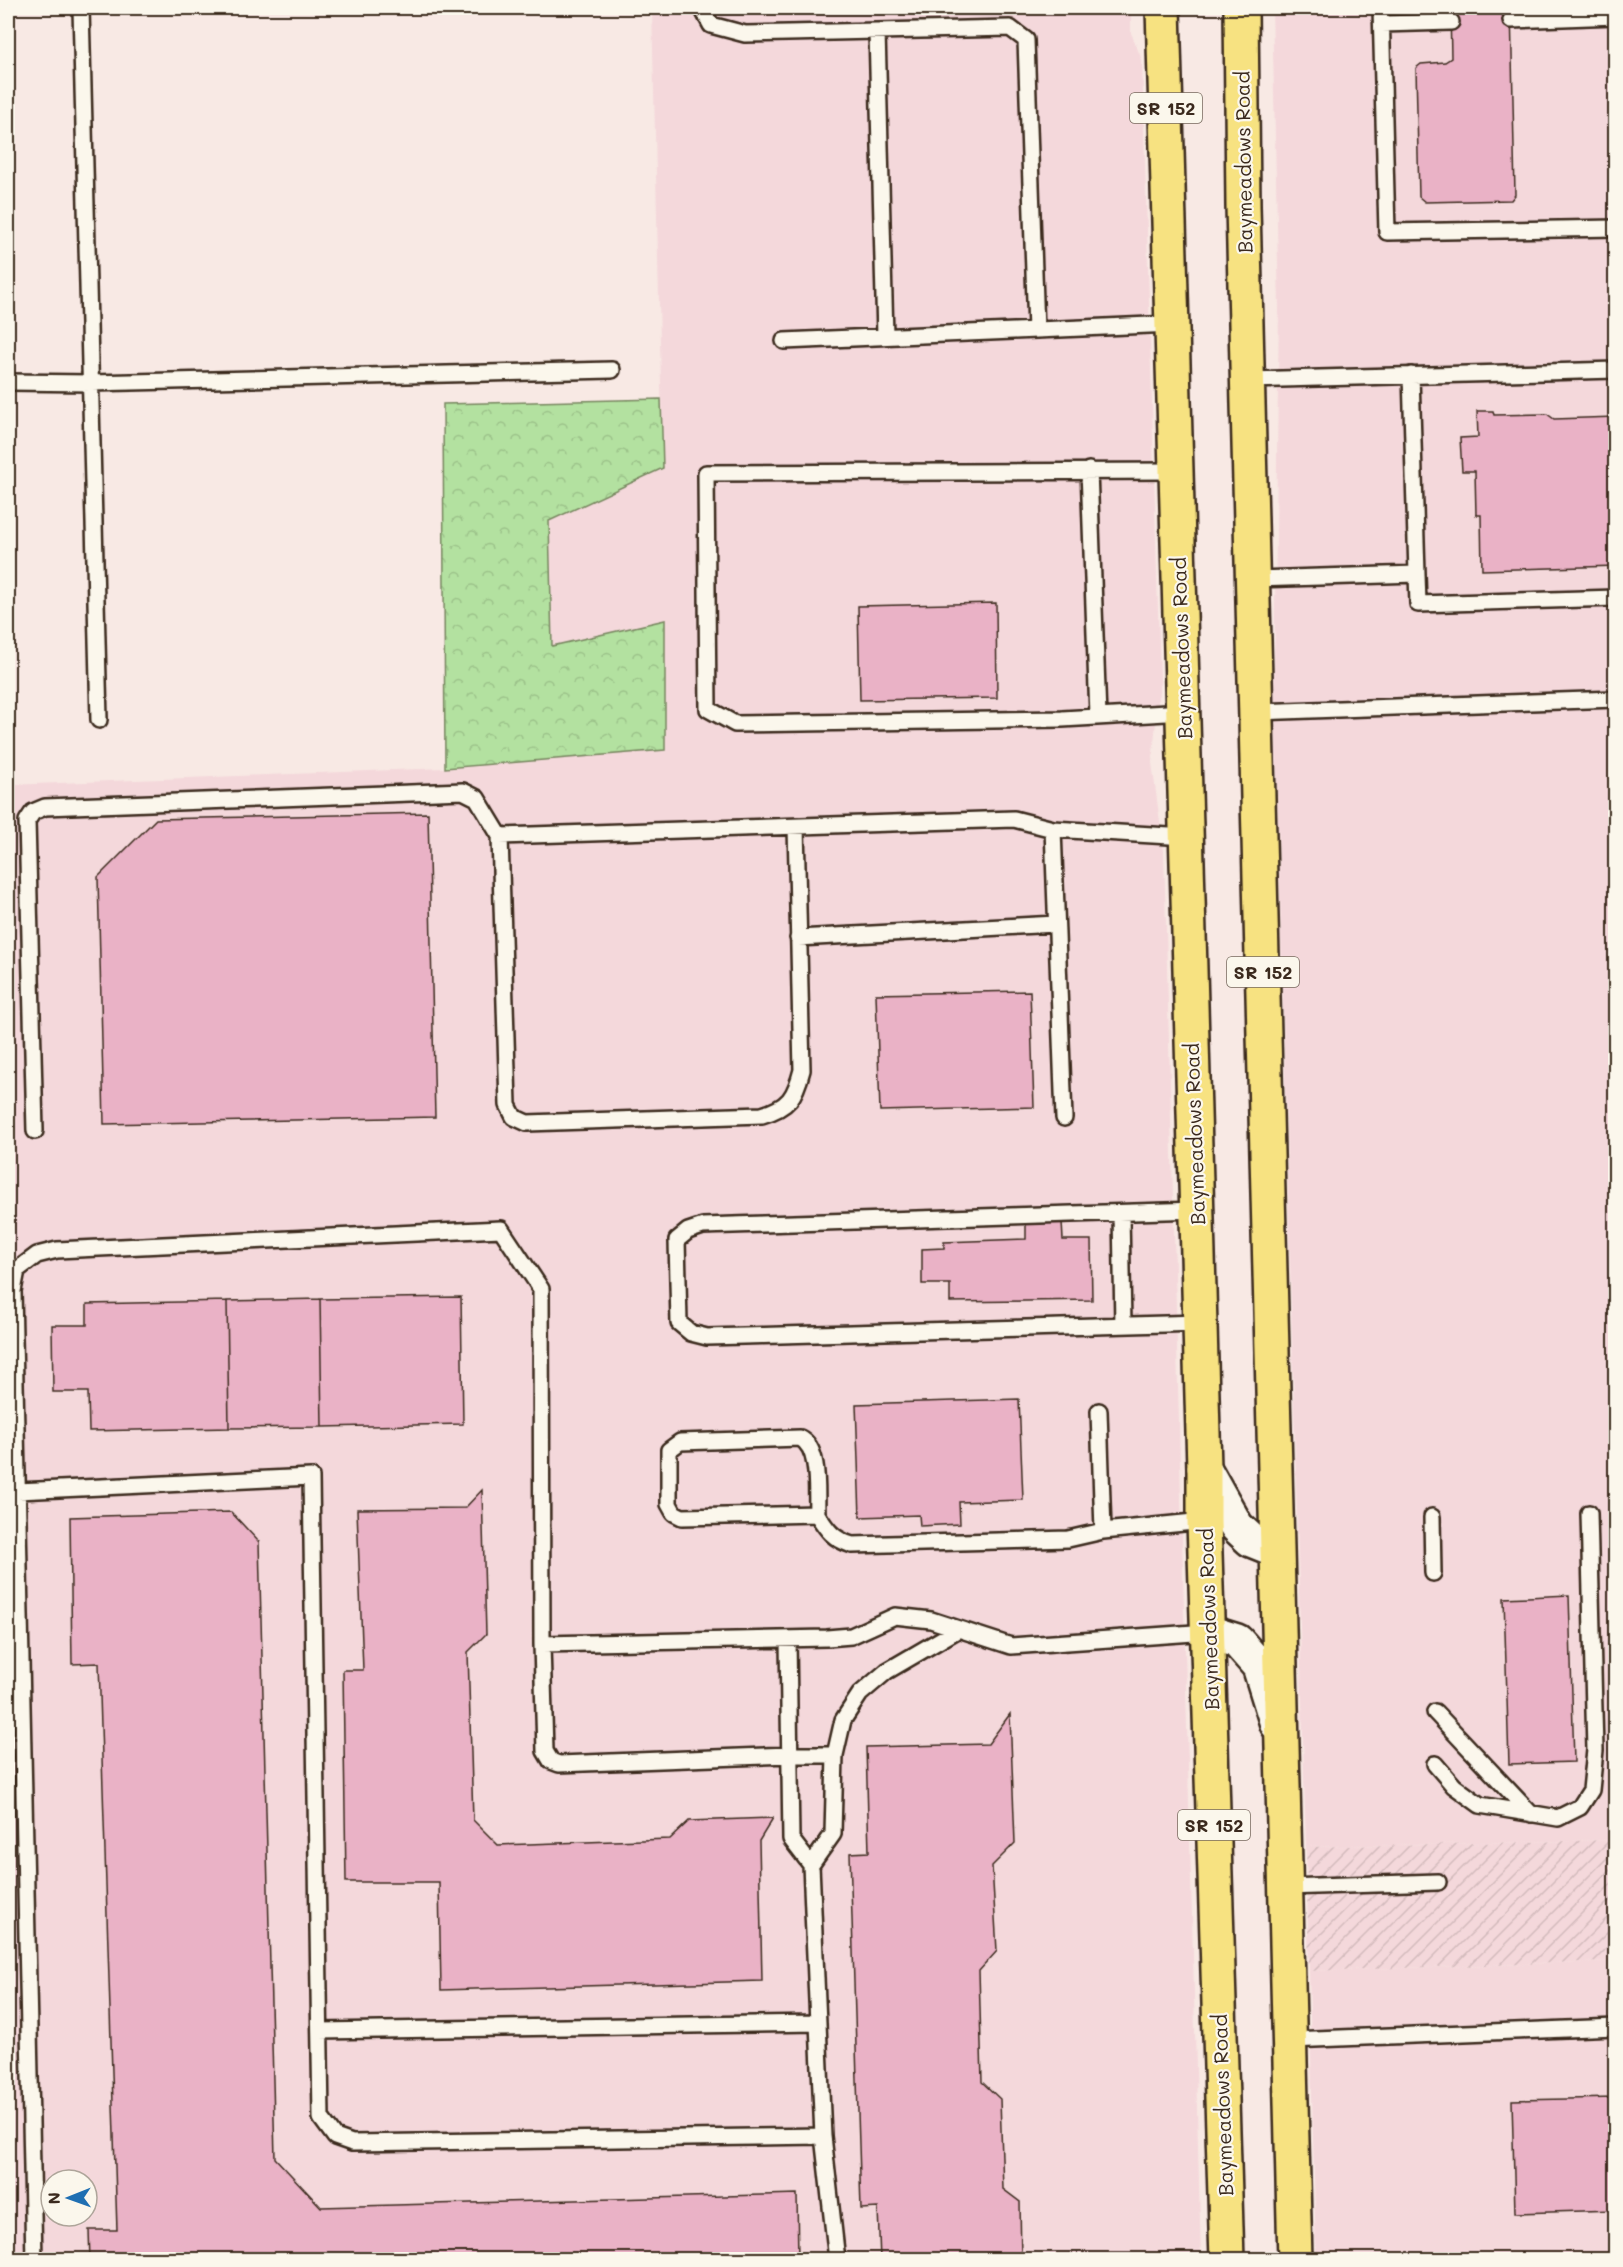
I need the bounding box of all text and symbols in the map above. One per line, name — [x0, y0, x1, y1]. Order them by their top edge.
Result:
street label: Baymeadows Road — [1228, 71, 1258, 253]
road number: SR 152 — [1130, 93, 1202, 123]
street label: Baymeadows Road — [1165, 557, 1197, 739]
road number: SR 152 — [1227, 957, 1299, 987]
street label: Baymeadows Road — [1178, 1043, 1210, 1225]
street label: Baymeadows Road — [1192, 1528, 1224, 1710]
road number: SR 152 — [1178, 1810, 1250, 1840]
street label: Baymeadows Road — [1206, 2014, 1238, 2196]
north arrow — [39, 2168, 99, 2228]
text: N — [43, 2192, 64, 2205]

